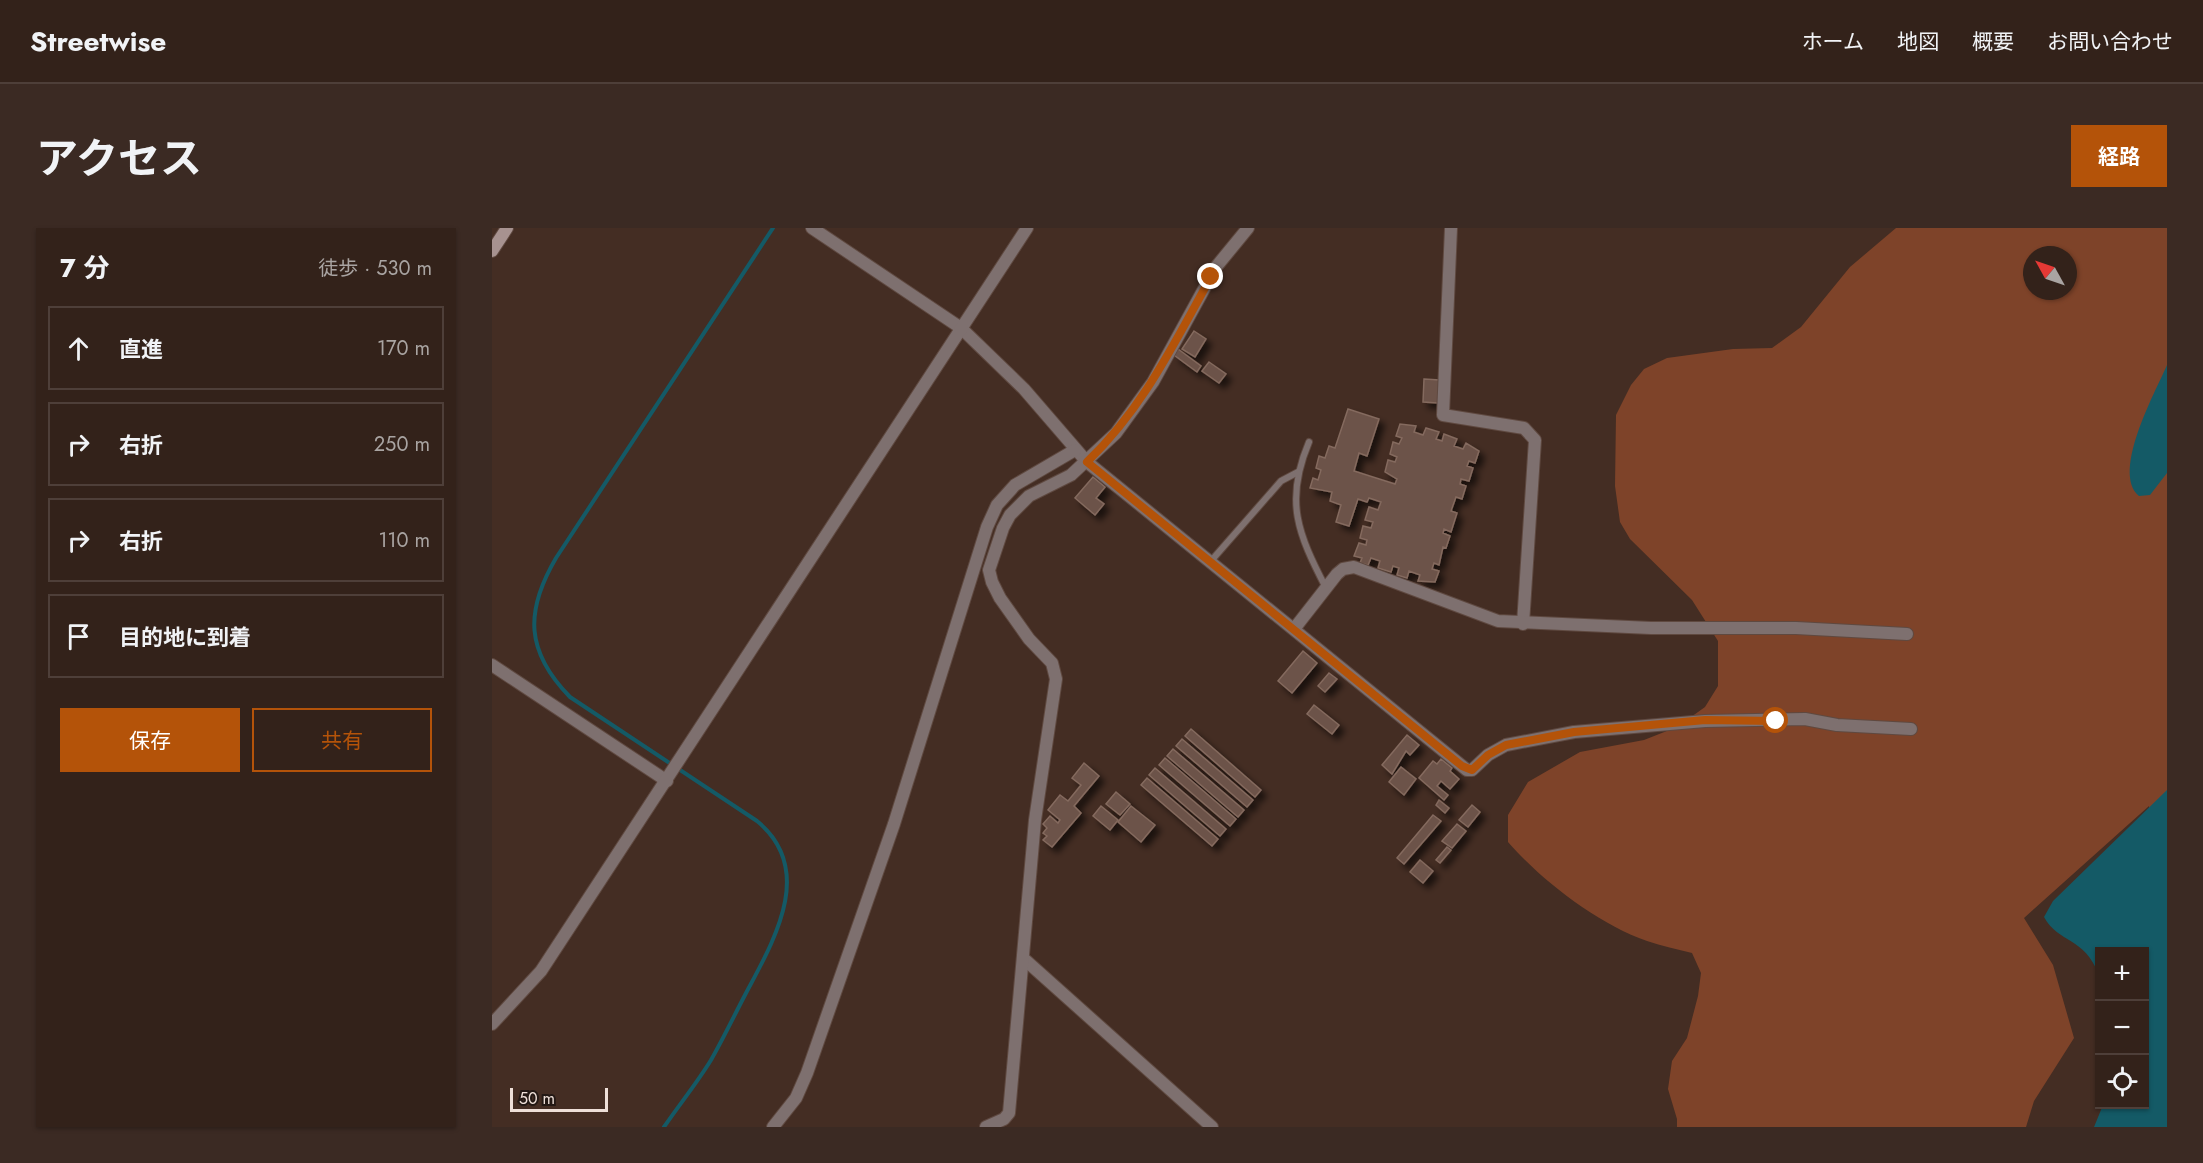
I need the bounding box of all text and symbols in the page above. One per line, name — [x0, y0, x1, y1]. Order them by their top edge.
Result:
text: Streetwise — [30, 21, 166, 62]
text: ホーム — [1802, 27, 1864, 57]
text: 地図 — [1897, 27, 1939, 57]
text: 概要 — [1972, 27, 2014, 57]
text: お問い合わせ — [2047, 27, 2173, 57]
button: 経路 — [2071, 125, 2167, 187]
text: アクセス — [36, 128, 202, 189]
north arrow — [2023, 246, 2077, 300]
text: 7 分 — [60, 249, 109, 287]
text: 徒歩 · 530 m — [318, 254, 432, 283]
route end — [1197, 263, 1223, 289]
icon: ahead — [62, 332, 95, 365]
text: 直進 — [119, 333, 163, 365]
text: 170 m — [377, 334, 430, 363]
icon: right — [62, 428, 95, 461]
text: 右折 — [119, 429, 163, 461]
text: 250 m — [374, 430, 430, 459]
icon: right — [62, 524, 95, 557]
text: 右折 — [119, 525, 163, 557]
text: 110 m — [378, 526, 430, 555]
icon: arrive — [62, 620, 95, 653]
text: 目的地に到着 — [119, 621, 251, 653]
route start — [1762, 707, 1788, 733]
button: 保存 — [60, 708, 240, 772]
button: 共有 — [252, 708, 432, 772]
map controls — [2095, 947, 2149, 1109]
button: + — [2095, 947, 2149, 1001]
button: − — [2095, 1001, 2149, 1055]
button: locate — [2095, 1055, 2149, 1109]
scale bar — [510, 1085, 608, 1112]
text: 50 m — [519, 1087, 555, 1110]

